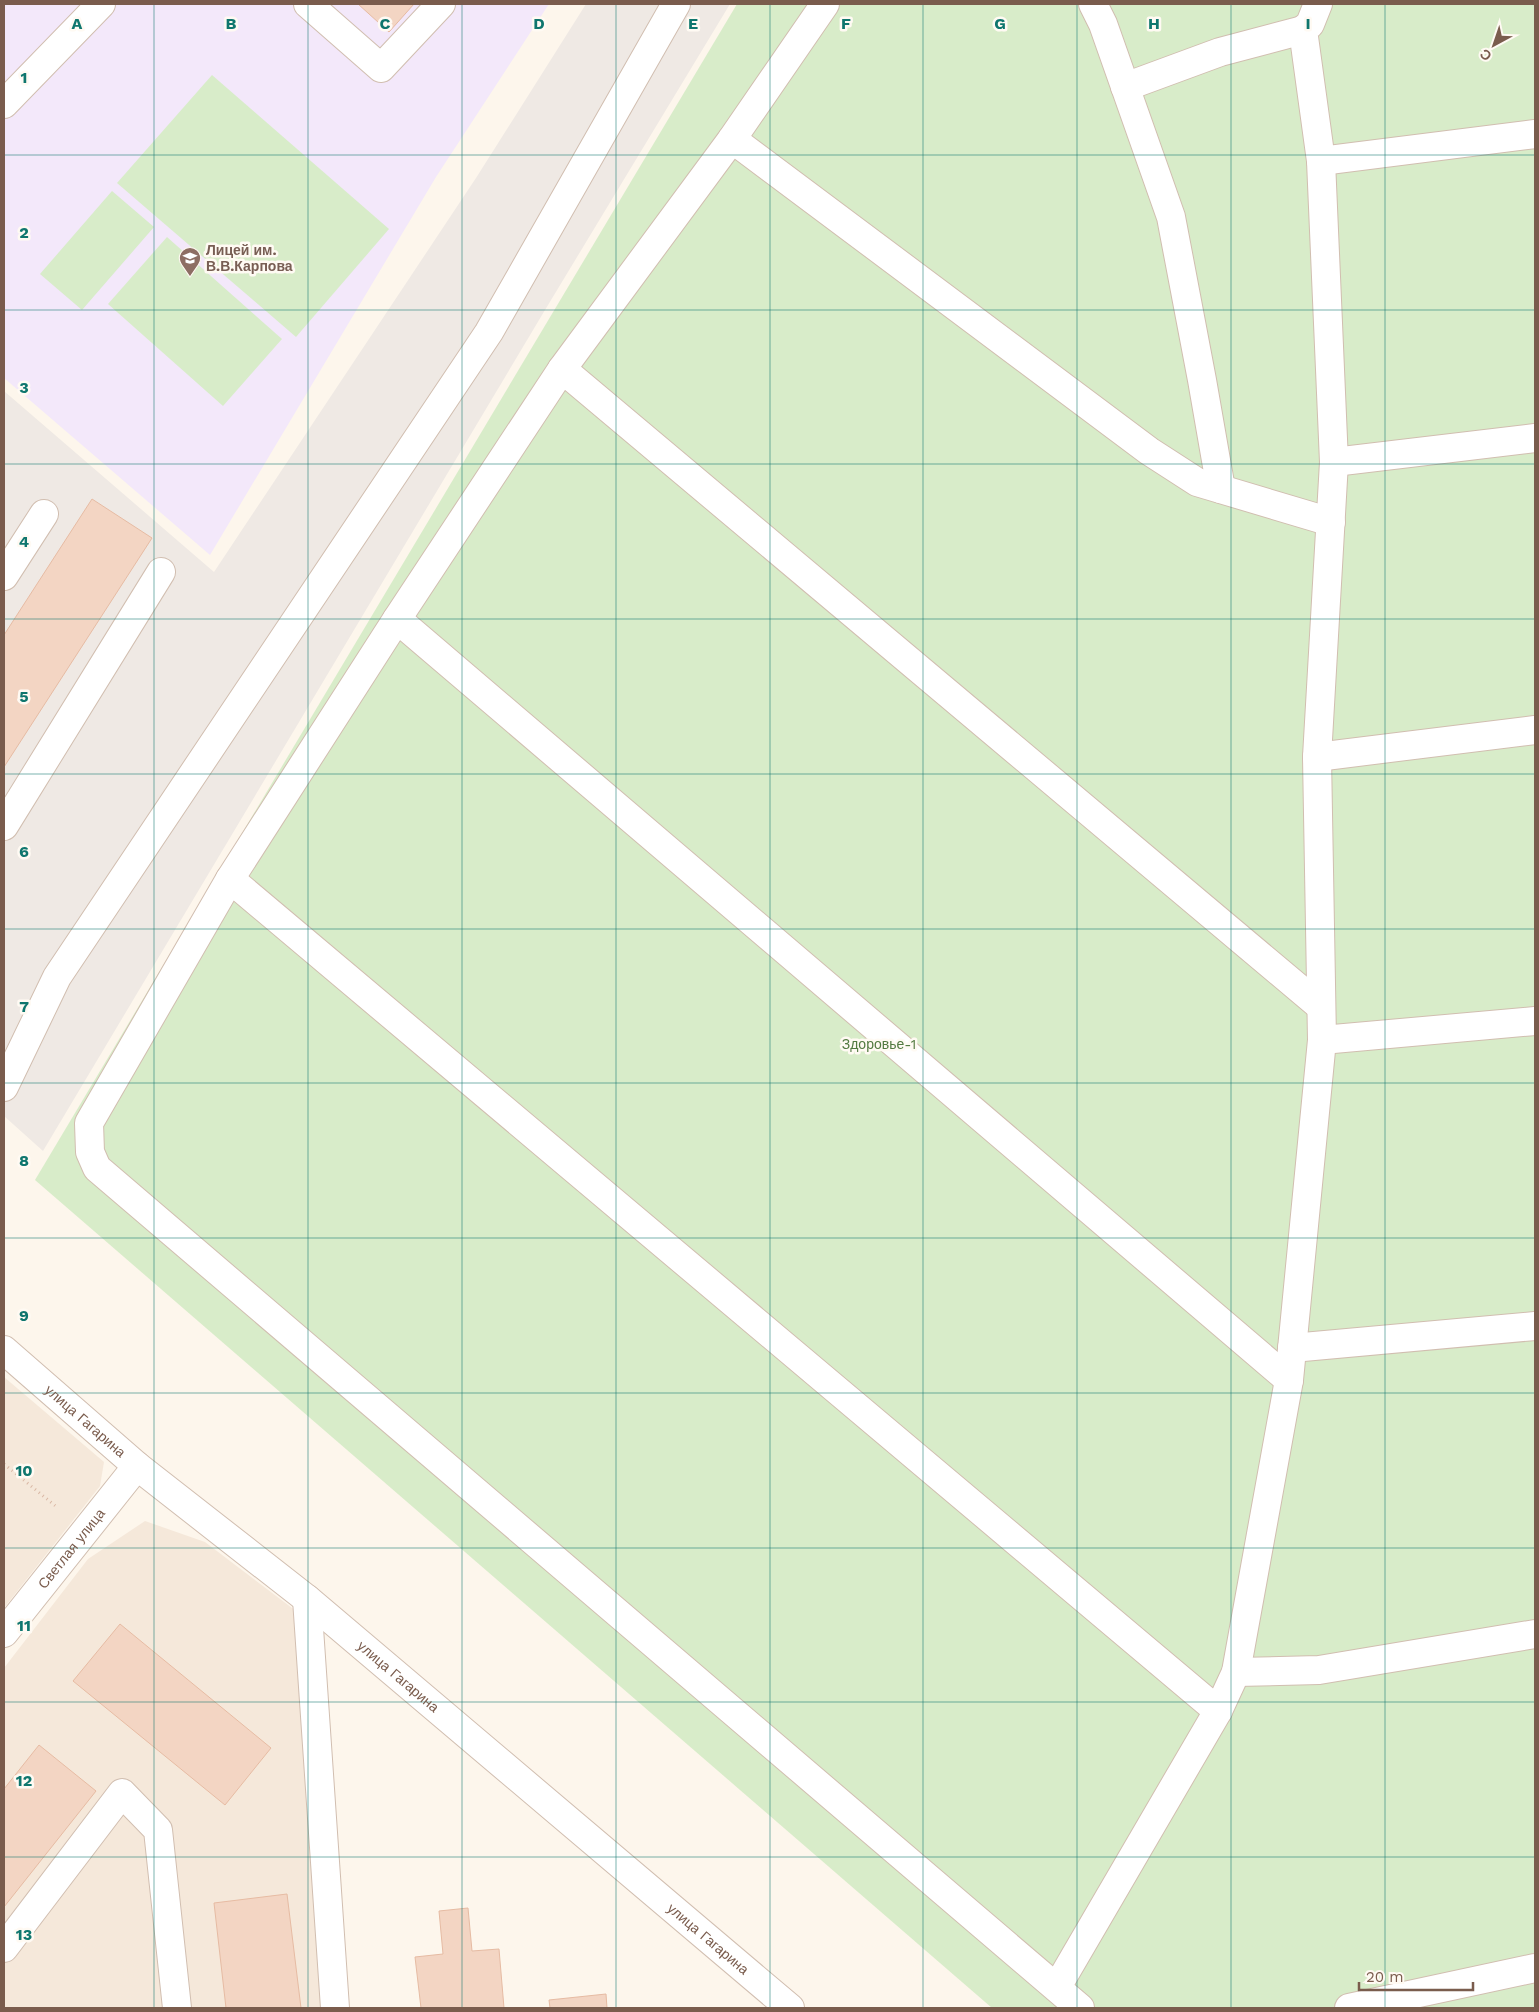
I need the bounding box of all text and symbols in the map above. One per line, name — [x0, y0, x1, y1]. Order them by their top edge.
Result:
text: A — [72, 14, 83, 33]
text: B — [226, 14, 237, 33]
text: C — [380, 14, 391, 33]
text: D — [533, 14, 545, 33]
text: E — [688, 14, 698, 33]
text: F — [841, 14, 851, 33]
text: G — [994, 14, 1006, 33]
text: H — [1148, 14, 1160, 33]
text: I — [1305, 14, 1311, 33]
north arrow — [1469, 20, 1519, 70]
text: С — [1477, 46, 1495, 64]
text: 1 — [21, 68, 27, 87]
text: 2 — [19, 223, 29, 242]
place label: Лицей им. В.В.Карпова — [206, 242, 293, 274]
school or university icon: Лицей им. В.В.Карпова — [178, 246, 202, 277]
text: 3 — [19, 378, 29, 397]
text: 4 — [19, 532, 29, 551]
text: 5 — [19, 687, 29, 706]
text: 6 — [19, 842, 29, 861]
text: 7 — [19, 997, 29, 1016]
park label: Здоровье-1 — [842, 1036, 916, 1052]
text: 8 — [19, 1151, 29, 1170]
text: 9 — [19, 1306, 29, 1325]
street label: улица Гагарина — [42, 1382, 129, 1461]
text: 10 — [15, 1461, 33, 1480]
street label: Светлая улица — [35, 1505, 108, 1592]
text: 11 — [17, 1616, 31, 1635]
street label: улица Гагарина — [354, 1637, 442, 1715]
text: 12 — [16, 1771, 32, 1790]
street label: улица Гагарина — [664, 1900, 752, 1978]
text: 13 — [16, 1925, 32, 1944]
scale bar — [1359, 1960, 1473, 1992]
text: 20 m — [1366, 1968, 1404, 1986]

